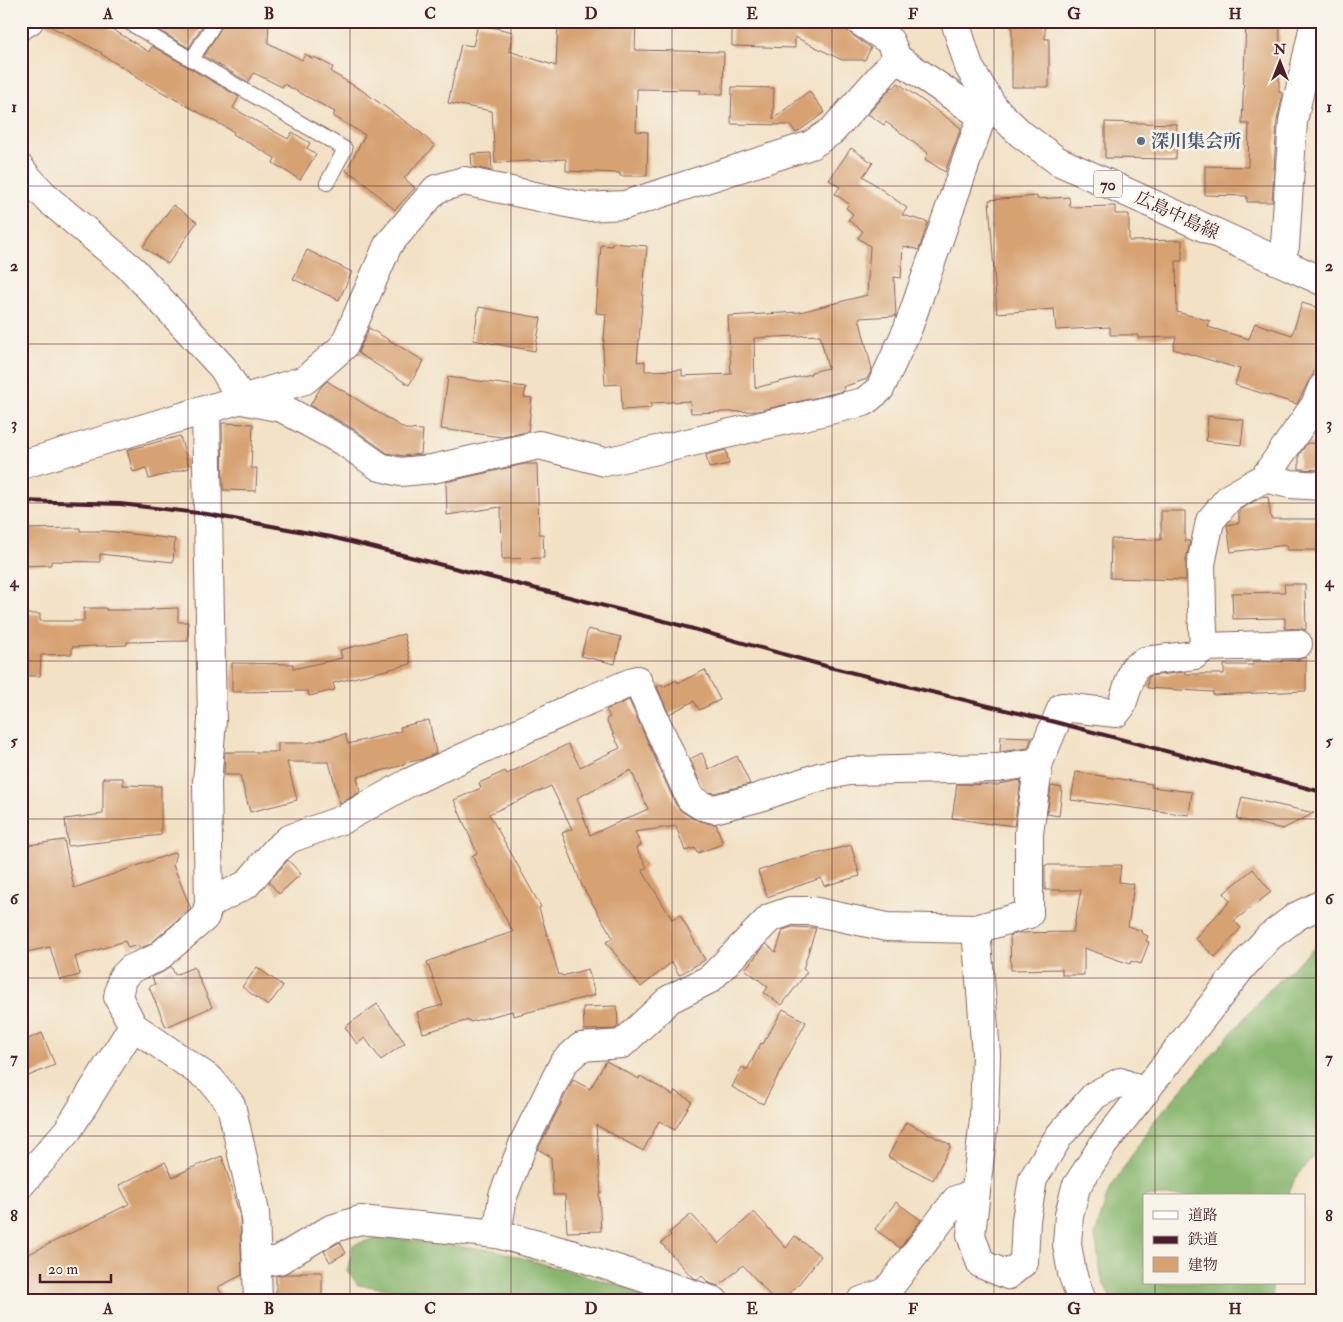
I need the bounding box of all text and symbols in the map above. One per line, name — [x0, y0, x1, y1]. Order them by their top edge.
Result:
text: A — [102, 4, 114, 24]
text: B — [264, 4, 274, 24]
text: C — [424, 4, 436, 24]
text: D — [584, 4, 598, 24]
text: E — [746, 4, 758, 24]
text: F — [908, 4, 918, 24]
text: G — [1067, 4, 1081, 24]
text: H — [1228, 4, 1242, 24]
north arrow — [1256, 38, 1306, 88]
text: N — [1273, 41, 1287, 58]
text: 1 — [11, 97, 17, 117]
text: 1 — [1326, 97, 1332, 117]
place label: 深川集会所 — [1151, 130, 1241, 153]
marker: 深川集会所 — [1135, 135, 1147, 147]
road number: 70 — [1094, 170, 1122, 198]
street label: 広島中島線 — [1131, 186, 1222, 245]
text: 2 — [10, 256, 18, 276]
text: 2 — [1325, 256, 1333, 276]
text: 3 — [11, 414, 17, 434]
text: 3 — [1326, 414, 1332, 434]
text: 4 — [9, 572, 20, 592]
text: 4 — [1324, 572, 1335, 592]
text: 5 — [10, 731, 18, 751]
text: 5 — [1325, 731, 1333, 751]
text: 6 — [10, 889, 20, 909]
text: 6 — [1325, 889, 1335, 909]
text: 7 — [10, 1048, 18, 1068]
text: 7 — [1325, 1048, 1333, 1068]
legend — [1143, 1194, 1306, 1284]
text: 8 — [10, 1206, 18, 1226]
text: 道路 — [1188, 1206, 1218, 1225]
text: 8 — [1325, 1206, 1333, 1226]
text: 鉄道 — [1188, 1230, 1218, 1249]
scale bar — [40, 1252, 111, 1284]
text: 建物 — [1188, 1256, 1218, 1275]
text: 20 m — [48, 1260, 78, 1279]
text: A — [102, 1299, 114, 1319]
text: B — [264, 1299, 274, 1319]
text: C — [424, 1299, 436, 1319]
text: D — [584, 1299, 598, 1319]
text: E — [746, 1299, 758, 1319]
text: F — [908, 1299, 918, 1319]
text: G — [1067, 1299, 1081, 1319]
text: H — [1228, 1299, 1242, 1319]

